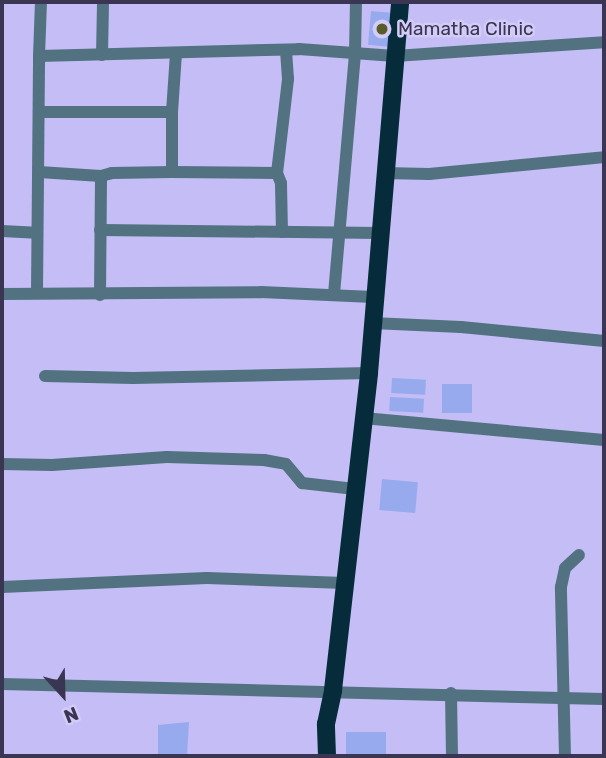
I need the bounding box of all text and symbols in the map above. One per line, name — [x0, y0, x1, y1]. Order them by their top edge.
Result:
place label: Mamatha Clinic — [398, 18, 533, 40]
marker: Mamatha Clinic — [372, 19, 392, 39]
north arrow — [28, 660, 98, 730]
text: N — [60, 702, 82, 728]

